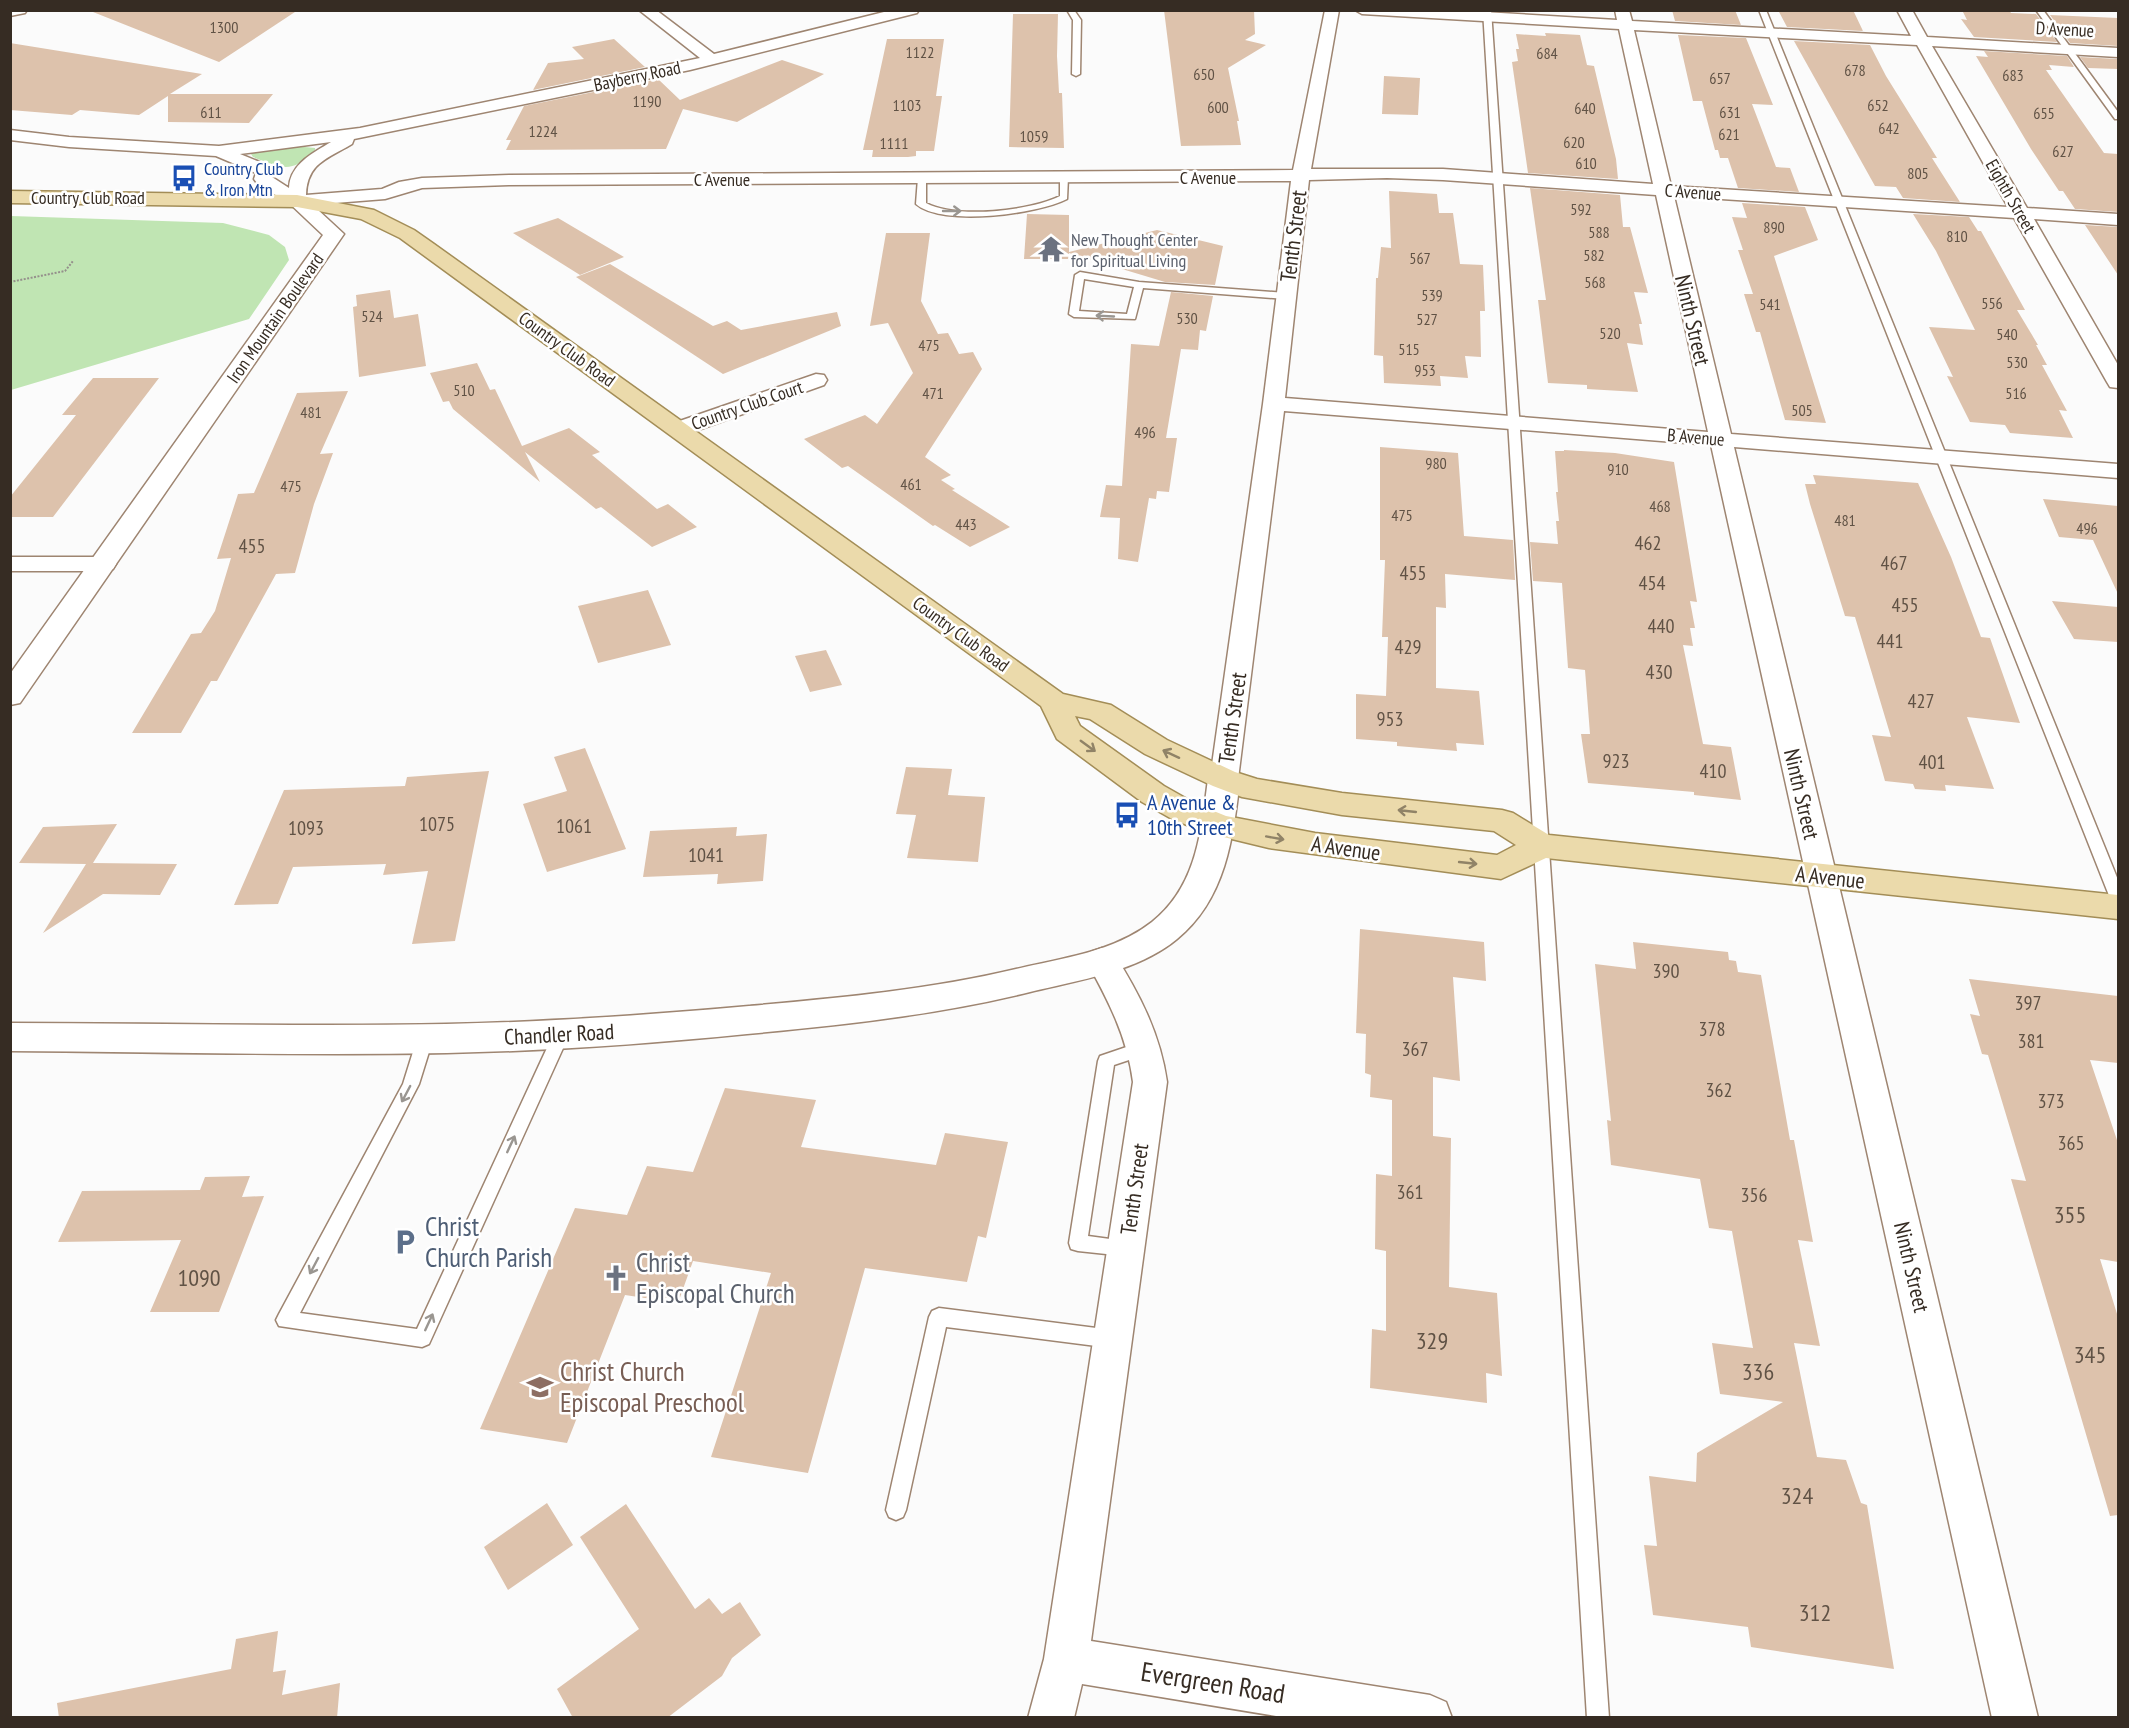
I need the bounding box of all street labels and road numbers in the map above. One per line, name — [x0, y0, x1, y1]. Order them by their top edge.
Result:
street label: D Avenue — [2035, 16, 2095, 42]
street label: Bayberry Road — [591, 56, 683, 96]
street label: Eighth Street — [1981, 155, 2041, 237]
street label: C Avenue — [1180, 166, 1236, 189]
street label: C Avenue — [694, 168, 750, 191]
street label: C Avenue — [1664, 179, 1722, 205]
street label: Country Club Road — [31, 186, 145, 209]
street label: Tenth Street — [1273, 189, 1313, 283]
street label: Iron Mountain Boulevard — [222, 248, 328, 388]
street label: Ninth Street — [1669, 272, 1717, 368]
street label: Country Club Road — [514, 306, 620, 392]
street label: Country Club Court — [688, 375, 806, 435]
street label: B Avenue — [1666, 423, 1726, 451]
street label: Country Club Road — [908, 591, 1014, 677]
street label: Tenth Street — [1212, 670, 1252, 766]
street label: Ninth Street — [1778, 746, 1826, 842]
street label: A Avenue — [1310, 829, 1382, 867]
street label: A Avenue — [1794, 859, 1866, 895]
street label: Chandler Road — [503, 1017, 615, 1051]
street label: Tenth Street — [1114, 1141, 1154, 1237]
street label: Ninth Street — [1888, 1219, 1936, 1315]
street label: Evergreen Road — [1139, 1654, 1287, 1710]

